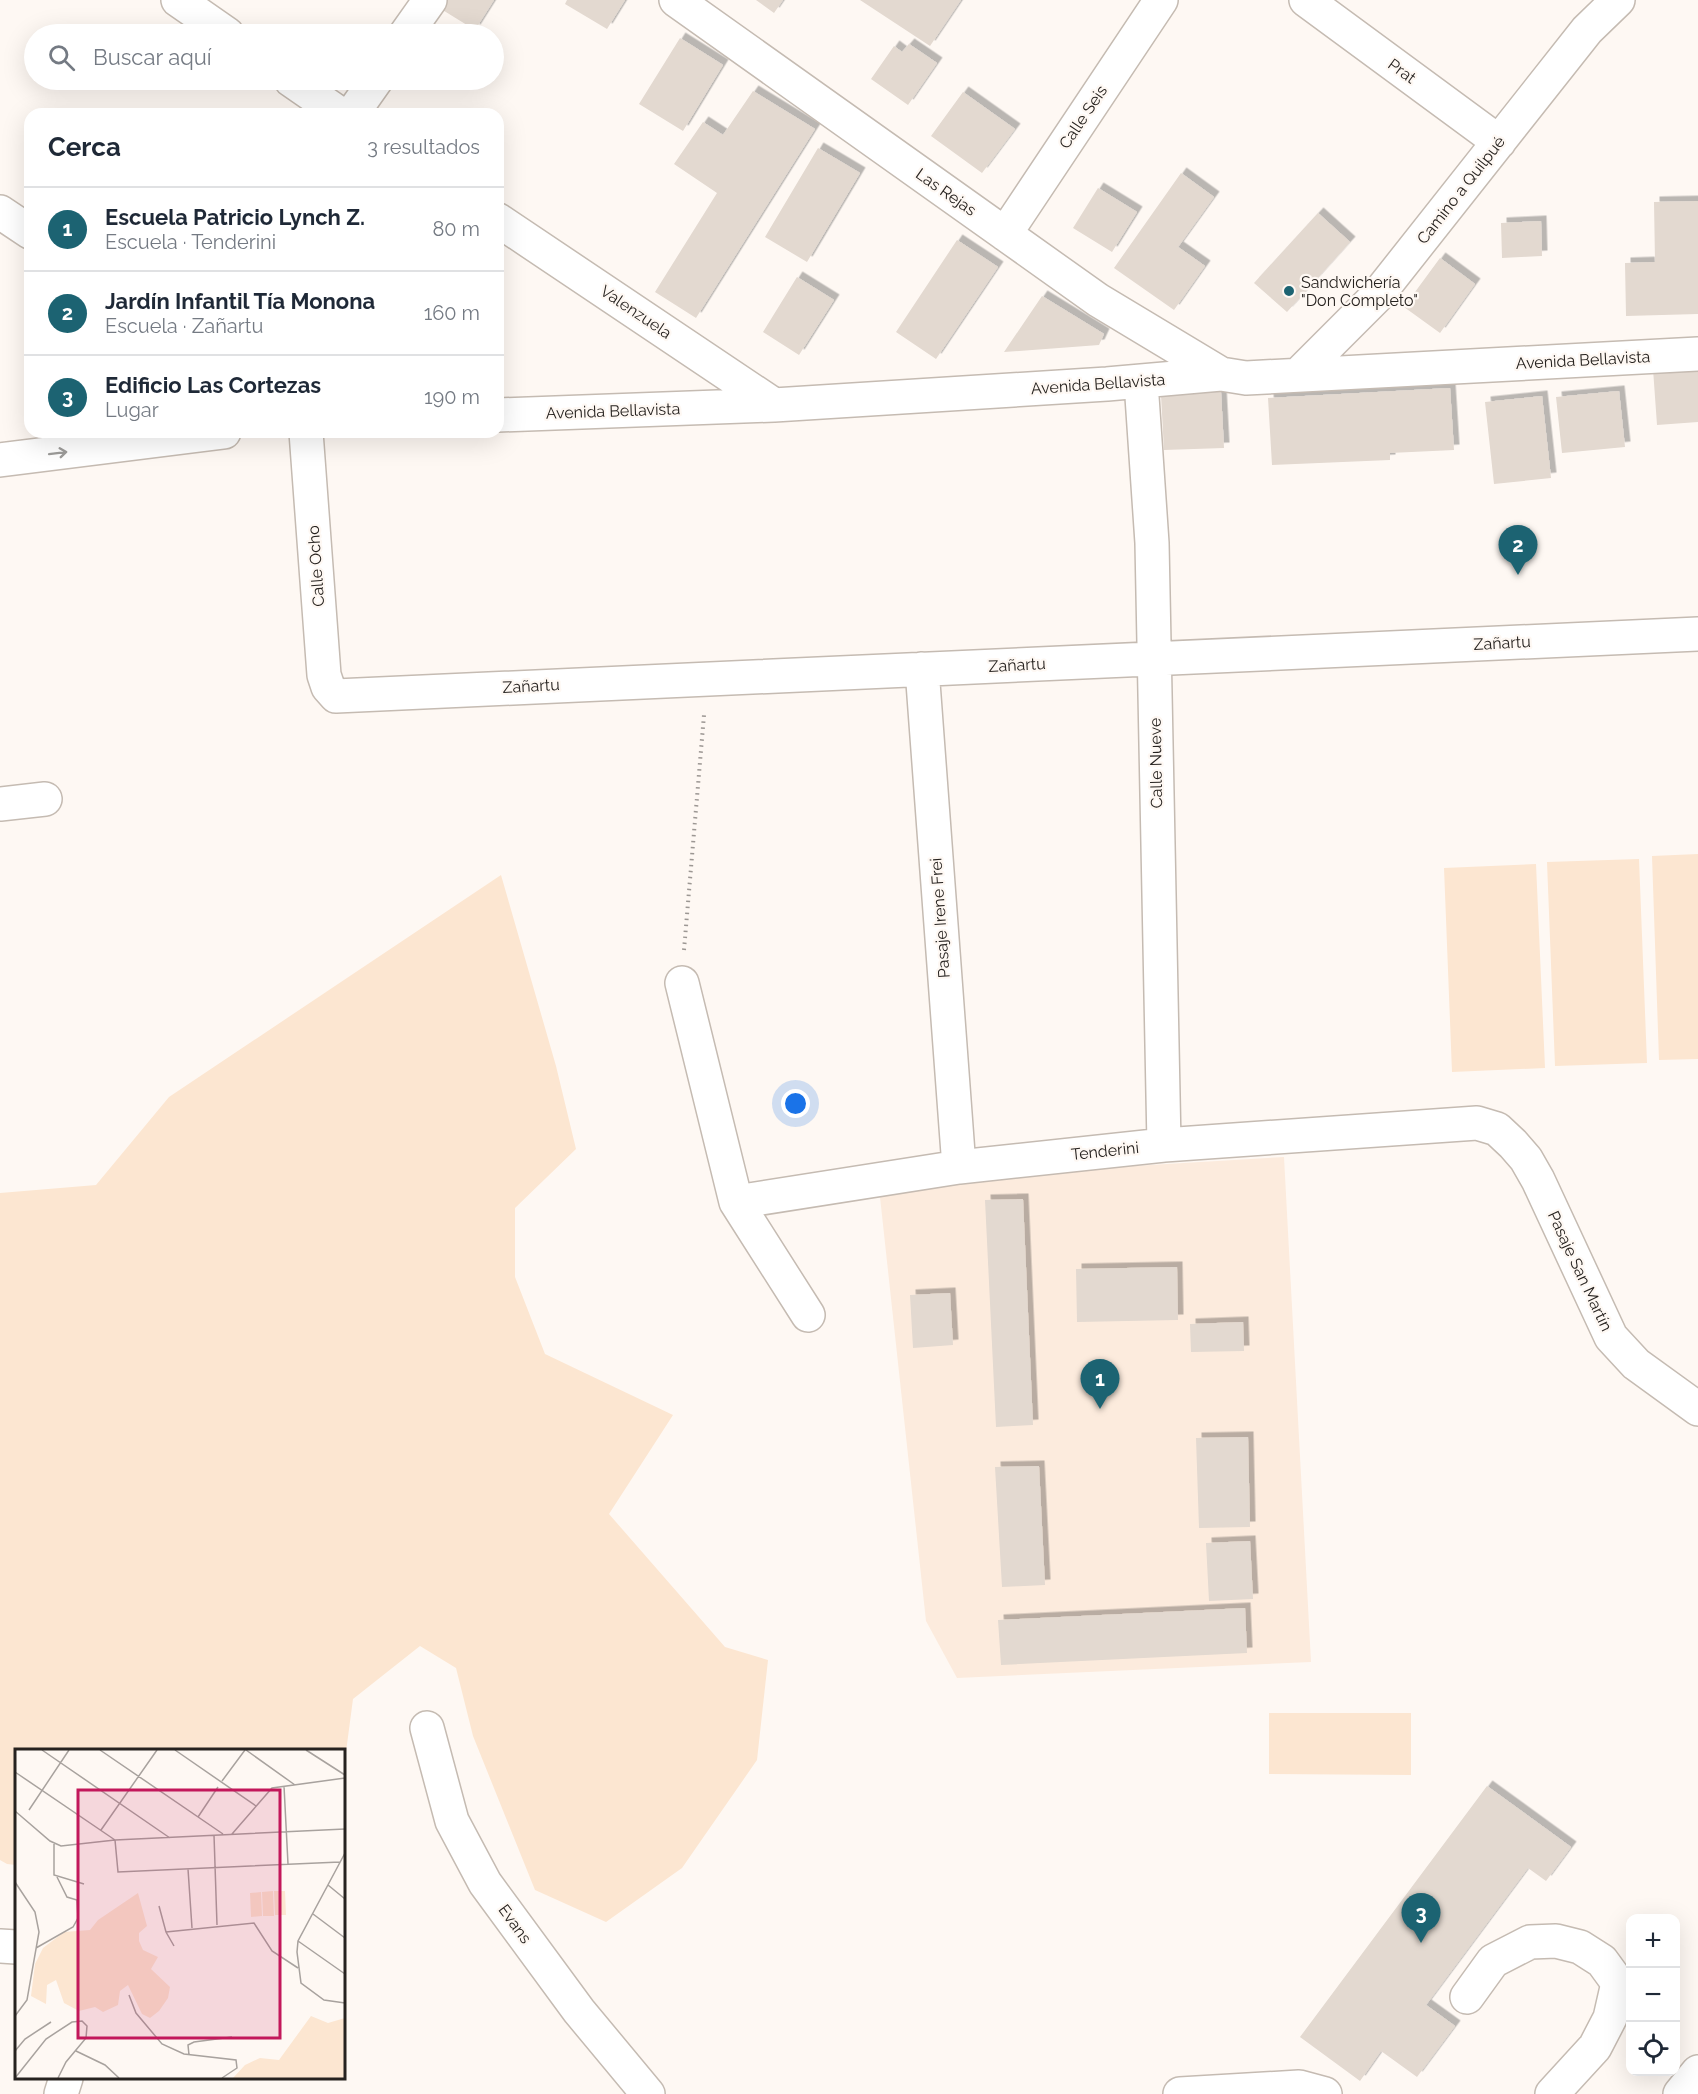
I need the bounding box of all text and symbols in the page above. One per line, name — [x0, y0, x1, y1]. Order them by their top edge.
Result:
search box — [24, 24, 504, 90]
icon: search — [45, 41, 78, 74]
text: Buscar aquí — [93, 44, 212, 70]
street label: Prat — [1384, 55, 1420, 88]
street label: Calle Seis — [1055, 82, 1111, 152]
text: Cerca — [48, 132, 121, 162]
street label: Camino a Quilpué — [1413, 132, 1509, 248]
text: 3 resultados — [367, 135, 480, 159]
street label: Las Rejas — [912, 164, 980, 220]
text: Escuela Patricio Lynch Z. — [105, 204, 365, 230]
text: 1 — [63, 217, 72, 241]
text: 80 m — [432, 217, 480, 241]
text: Escuela · Tenderini — [105, 230, 276, 254]
place label: Sandwichería "Don Completo" — [1301, 273, 1418, 310]
street label: Valenzuela — [597, 281, 675, 343]
marker: Sandwichería "Don Completo" — [1282, 284, 1296, 298]
text: Jardín Infantil Tía Monona — [105, 288, 375, 314]
text: 2 — [62, 301, 73, 325]
text: 160 m — [424, 301, 480, 325]
text: Escuela · Zañartu — [105, 314, 263, 338]
street label: Avenida Bellavista — [1515, 347, 1651, 373]
street label: Avenida Bellavista — [1030, 370, 1166, 398]
text: Edificio Las Cortezas — [105, 372, 321, 398]
text: 3 — [62, 385, 73, 409]
text: 190 m — [424, 385, 480, 409]
text: Lugar — [105, 398, 159, 422]
street label: Avenida Bellavista — [545, 399, 681, 423]
one-way arrow — [48, 447, 67, 458]
street label: Calle Ocho — [304, 525, 328, 607]
pin: 2 — [1498, 526, 1538, 575]
street label: Zañartu — [1473, 632, 1531, 654]
street label: Zañartu — [988, 654, 1046, 676]
street label: Zañartu — [502, 675, 560, 697]
street label: Calle Nueve — [1146, 718, 1166, 808]
street label: Pasaje Irene Frei — [926, 857, 954, 979]
your location — [781, 1089, 810, 1118]
street label: Tenderini — [1070, 1138, 1140, 1164]
street label: Pasaje San Martín — [1544, 1208, 1616, 1334]
pin: 1 — [1080, 1360, 1120, 1409]
inset map — [15, 1749, 345, 2079]
pin: 3 — [1402, 1894, 1440, 1943]
street label: Evans — [495, 1901, 536, 1947]
map controls — [1626, 1914, 1680, 2076]
button: + — [1626, 1914, 1680, 1968]
button: − — [1626, 1968, 1680, 2022]
button: locate — [1626, 2022, 1680, 2076]

